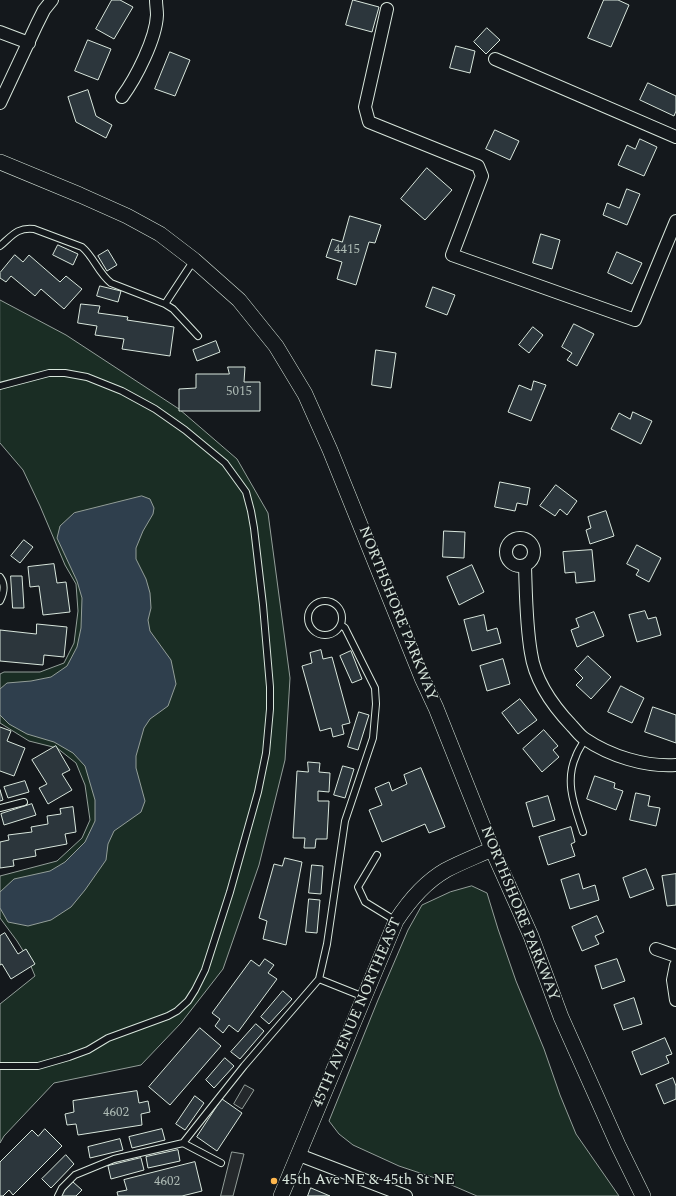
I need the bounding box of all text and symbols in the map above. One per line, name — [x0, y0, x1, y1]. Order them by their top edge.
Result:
house number: 4415 — [334, 242, 360, 258]
house number: 5015 — [226, 384, 252, 400]
street label: NORTHSHORE PARKWAY — [354, 524, 440, 704]
street label: NORTHSHORE PARKWAY — [476, 824, 562, 1004]
street label: 45TH AVENUE NORTHEAST — [310, 915, 406, 1111]
house number: 4602 — [103, 1105, 129, 1121]
place label: 45th Ave NE & 45th St NE — [282, 1172, 455, 1190]
house number: 4602 — [154, 1174, 180, 1190]
marker: 45th Ave NE & 45th St NE — [269, 1176, 279, 1186]

